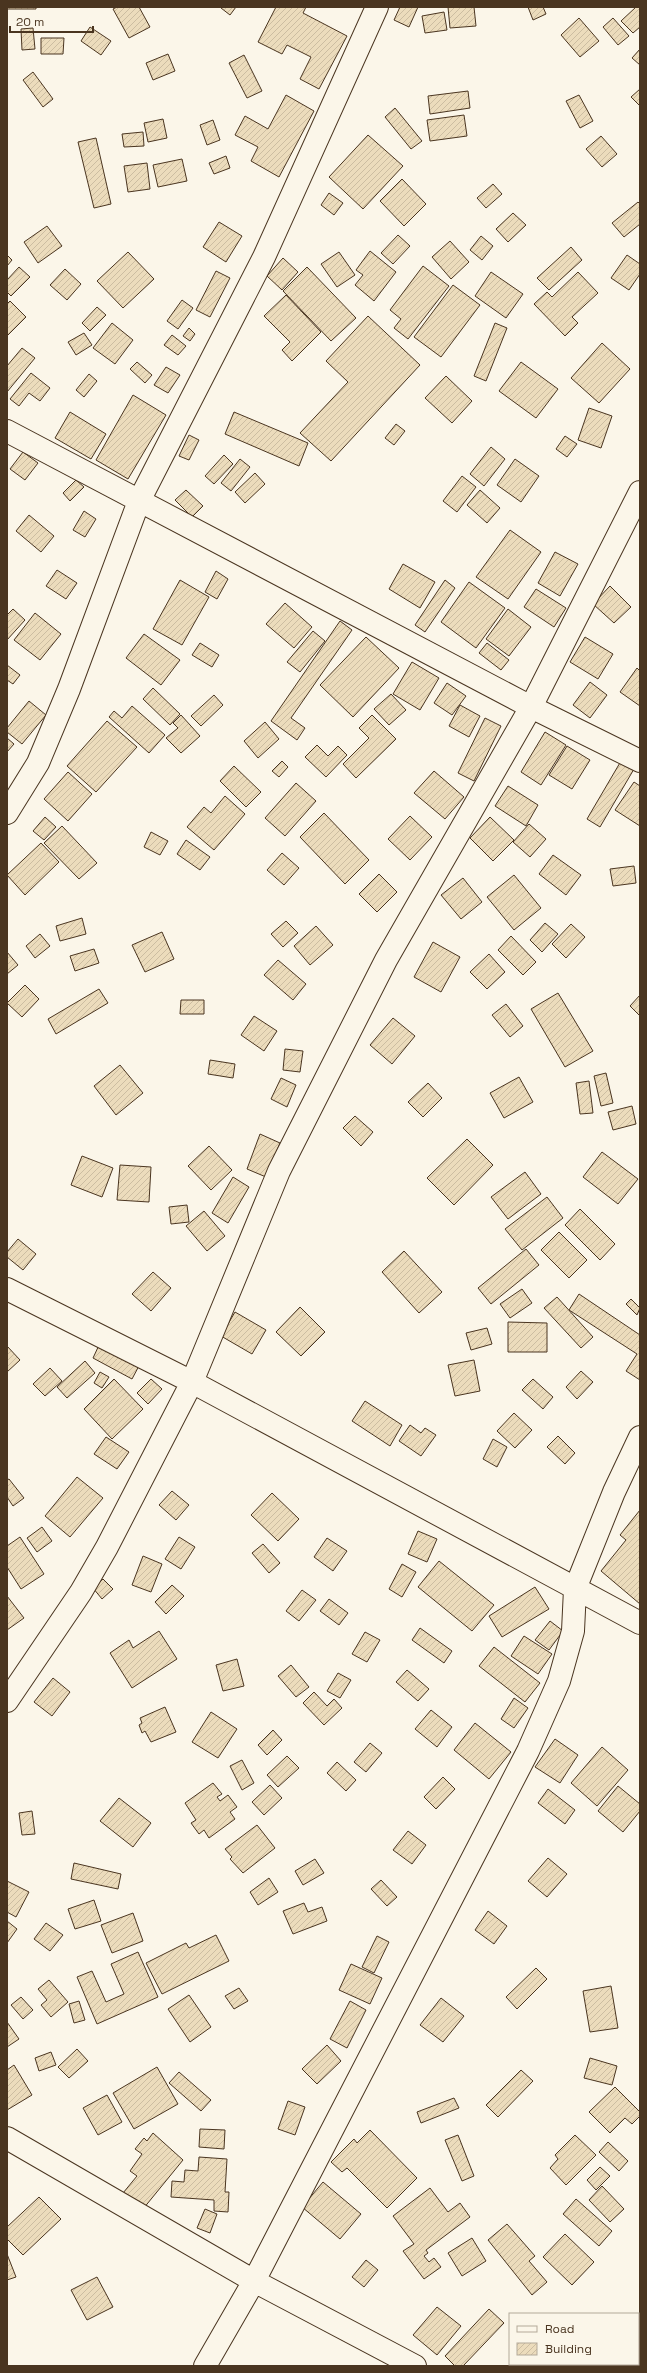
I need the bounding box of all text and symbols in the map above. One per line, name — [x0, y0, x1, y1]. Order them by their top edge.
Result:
scale bar — [10, 8, 93, 34]
text: 20 m — [16, 14, 44, 30]
legend — [509, 2313, 639, 2365]
text: Road — [545, 2321, 574, 2337]
text: Building — [545, 2341, 592, 2357]

